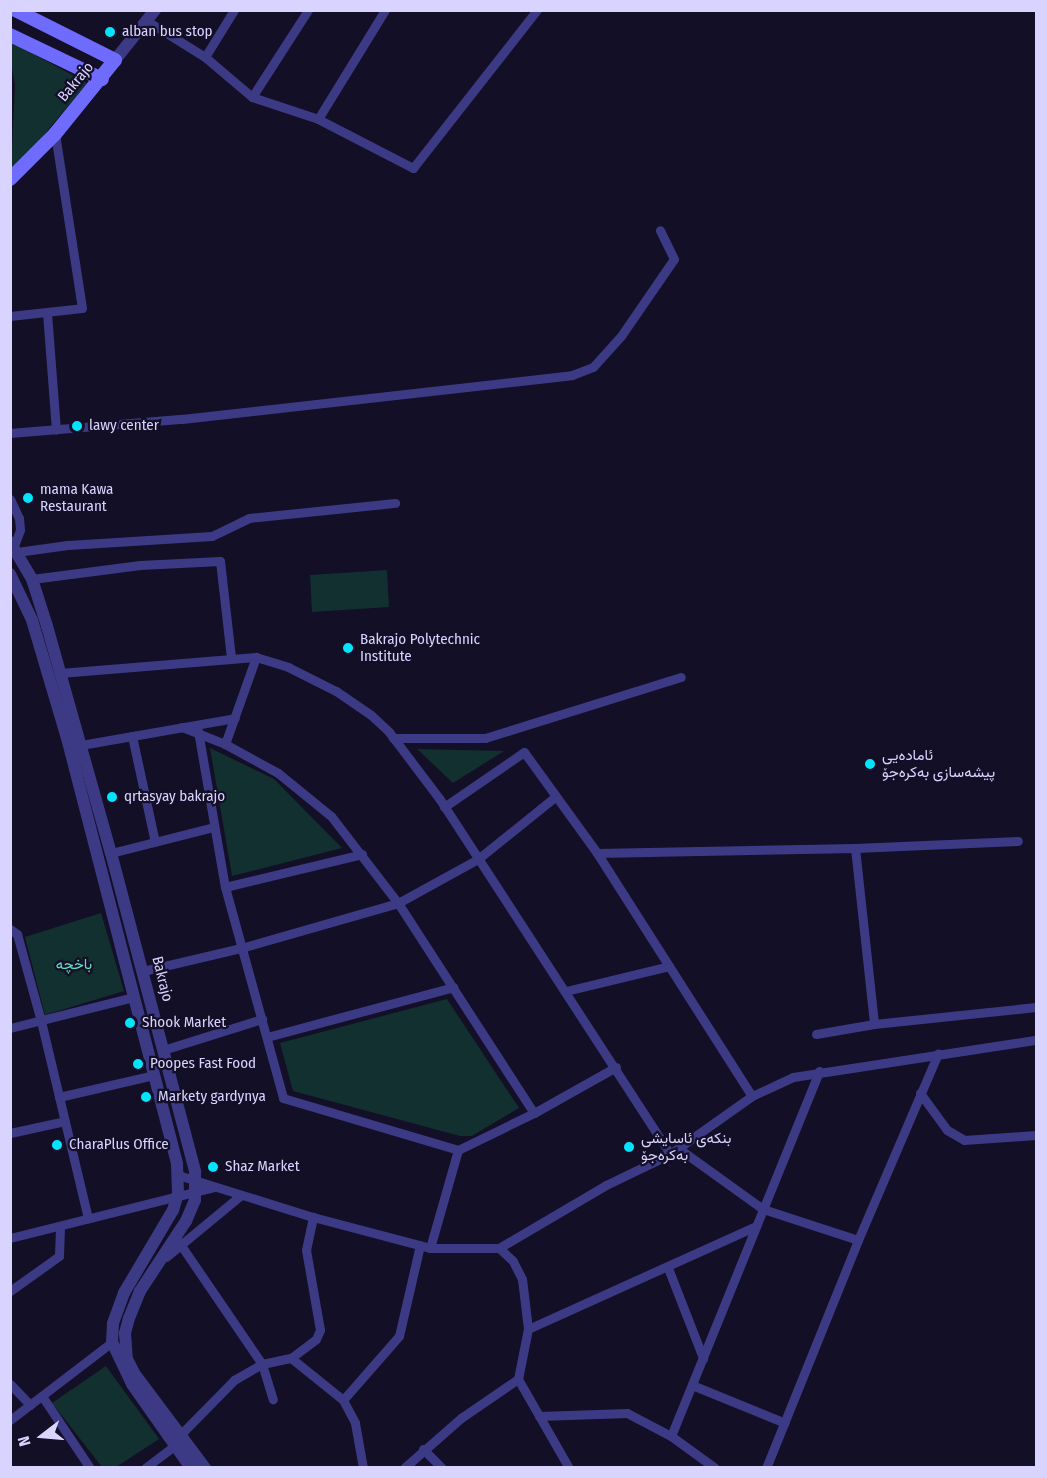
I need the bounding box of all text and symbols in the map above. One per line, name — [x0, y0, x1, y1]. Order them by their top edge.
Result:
place label: alban bus stop — [122, 23, 212, 41]
marker: alban bus stop — [103, 25, 117, 39]
street label: Bakrajo — [54, 59, 98, 105]
place label: lawy center — [89, 417, 159, 435]
marker: lawy center — [70, 419, 84, 433]
place label: mama Kawa Restaurant — [40, 480, 113, 515]
marker: mama Kawa Restaurant — [21, 491, 35, 505]
place label: Bakrajo Polytechnic Institute — [360, 630, 480, 665]
marker: Bakrajo Polytechnic Institute — [341, 641, 355, 655]
place label: ئامادەیی پیشەسازی بەکرەجۆ — [882, 746, 995, 781]
marker: ئامادەیی پیشەسازی بەکرەجۆ — [863, 757, 877, 771]
place label: qrtasyay bakrajo — [124, 788, 225, 806]
marker: qrtasyay bakrajo — [105, 790, 119, 804]
street label: Bakrajo — [148, 954, 176, 1004]
park label: باخچە — [56, 956, 92, 974]
place label: Shook Market — [142, 1014, 226, 1032]
marker: Shook Market — [123, 1016, 137, 1030]
place label: Poopes Fast Food — [150, 1055, 256, 1073]
marker: Poopes Fast Food — [131, 1057, 145, 1071]
place label: Markety gardynya — [158, 1088, 266, 1106]
marker: Markety gardynya — [139, 1090, 153, 1104]
place label: بنکەی ئاسایشی بەکرەجۆ — [641, 1129, 731, 1164]
place label: CharaPlus Office — [69, 1136, 169, 1154]
marker: CharaPlus Office — [50, 1138, 64, 1152]
marker: بنکەی ئاسایشی بەکرەجۆ — [622, 1140, 636, 1154]
place label: Shaz Market — [225, 1158, 300, 1176]
marker: Shaz Market — [206, 1160, 220, 1174]
north arrow — [12, 1406, 72, 1466]
text: N — [14, 1434, 35, 1448]

